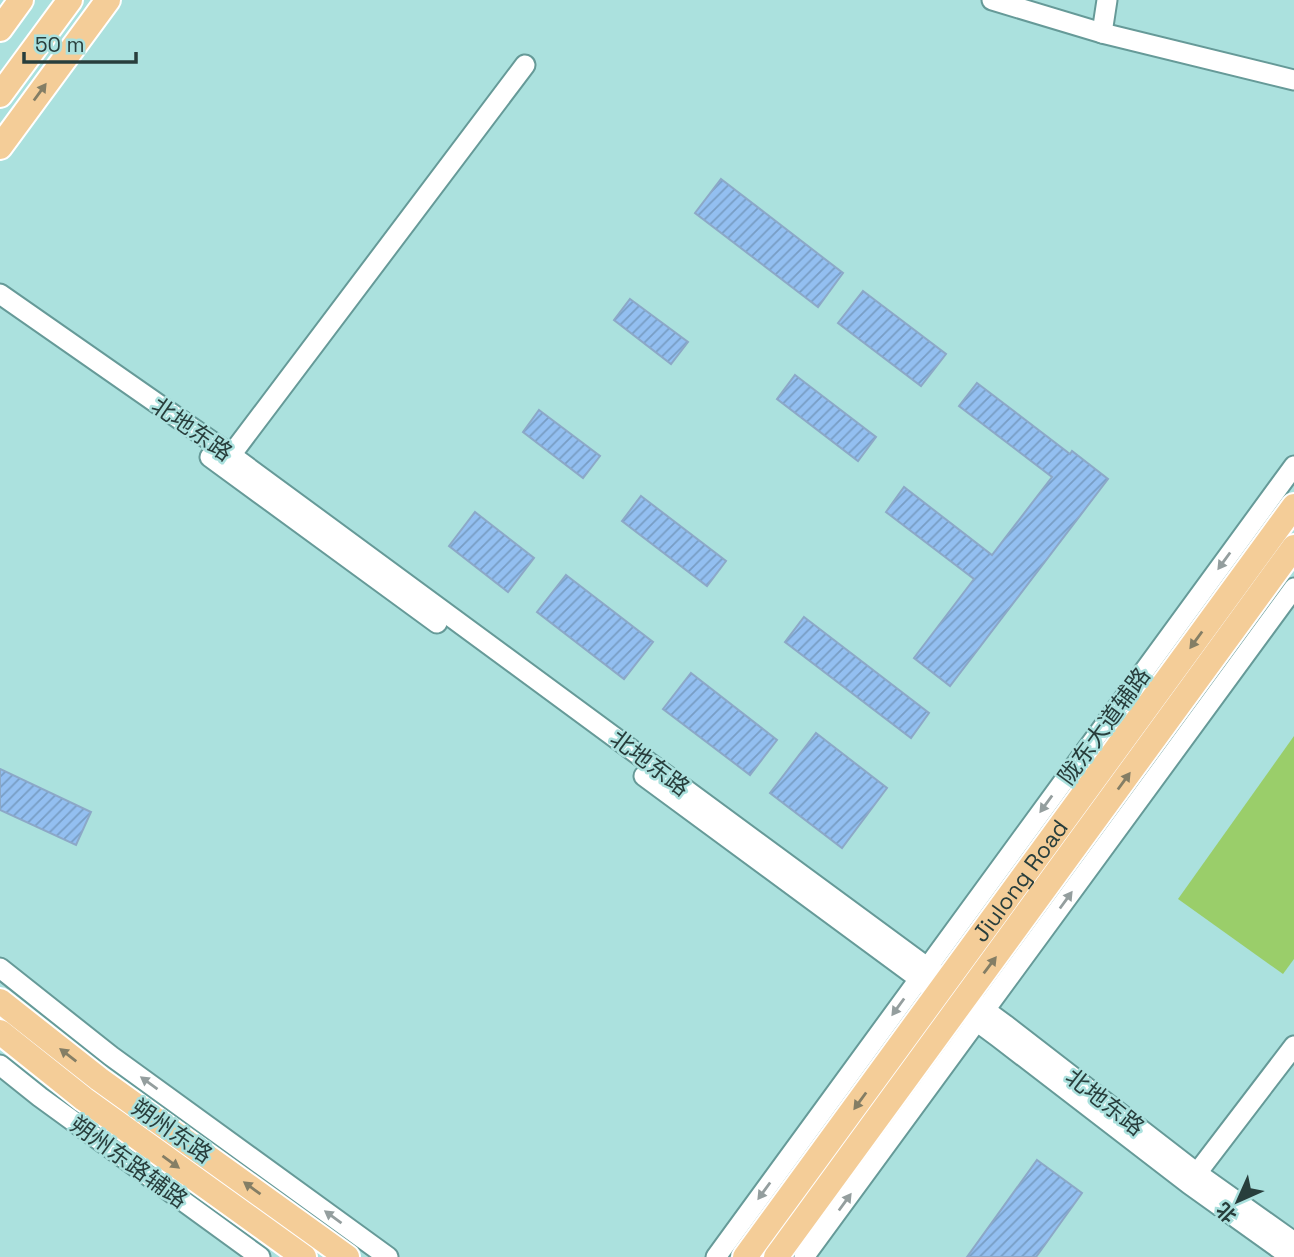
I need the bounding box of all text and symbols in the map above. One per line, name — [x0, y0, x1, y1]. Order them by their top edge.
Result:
scale bar — [24, 21, 136, 65]
text: 50 m — [35, 31, 85, 58]
one-way arrow — [33, 83, 47, 101]
street label: 北地东路 — [146, 390, 238, 468]
one-way arrow — [1218, 552, 1232, 570]
one-way arrow — [1189, 631, 1203, 649]
street label: 陇东大道辅路 — [1051, 661, 1157, 791]
street label: 北地东路 — [604, 723, 696, 803]
one-way arrow — [1117, 772, 1131, 790]
one-way arrow — [1039, 794, 1054, 812]
street label: Jiulong Road — [965, 814, 1075, 948]
one-way arrow — [1059, 891, 1073, 909]
one-way arrow — [983, 956, 997, 974]
one-way arrow — [891, 998, 906, 1016]
one-way arrow — [59, 1048, 77, 1062]
street label: 北地东路 — [1060, 1062, 1150, 1142]
one-way arrow — [140, 1077, 158, 1091]
street label: 朔州东路 — [126, 1092, 218, 1170]
one-way arrow — [853, 1092, 867, 1110]
street label: 朔州东路辅路 — [64, 1109, 194, 1215]
one-way arrow — [162, 1155, 180, 1169]
north arrow — [1203, 1166, 1273, 1236]
one-way arrow — [243, 1181, 261, 1195]
one-way arrow — [757, 1182, 771, 1200]
one-way arrow — [837, 1193, 851, 1211]
text: 北 — [1211, 1197, 1242, 1228]
one-way arrow — [324, 1210, 342, 1224]

